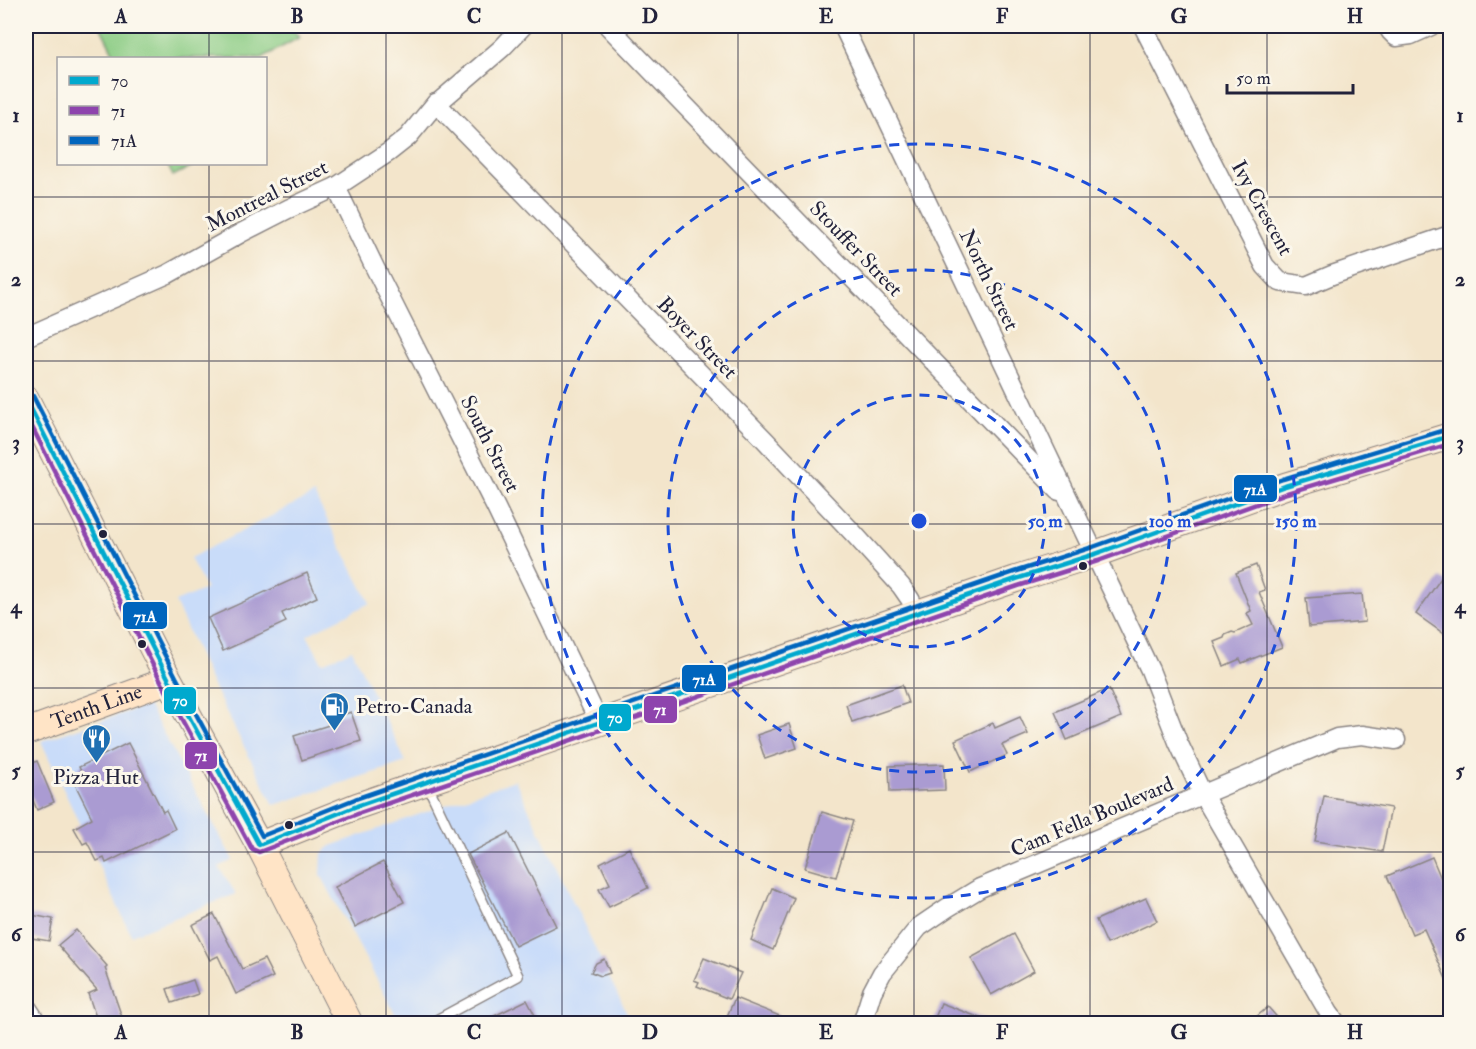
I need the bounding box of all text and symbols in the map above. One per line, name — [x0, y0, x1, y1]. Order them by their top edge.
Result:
text: A — [114, 4, 128, 29]
text: B — [290, 4, 304, 29]
text: C — [467, 4, 481, 29]
text: D — [642, 4, 658, 29]
text: E — [819, 4, 834, 29]
text: F — [996, 4, 1009, 29]
text: G — [1171, 4, 1188, 29]
text: H — [1347, 4, 1363, 29]
legend — [57, 57, 267, 165]
scale bar — [1227, 57, 1353, 95]
text: 50 m — [1236, 67, 1271, 90]
text: 70 — [111, 70, 128, 93]
text: 71 — [111, 100, 126, 123]
text: 1 — [12, 103, 20, 128]
text: 1 — [1456, 103, 1464, 128]
text: 71A — [111, 130, 138, 153]
street label: Montreal Street — [202, 154, 333, 238]
street label: Ivy Crescent — [1225, 156, 1299, 260]
street label: Stouffer Street — [804, 195, 909, 303]
street label: North Street — [953, 225, 1025, 335]
text: 2 — [11, 267, 21, 292]
text: 2 — [1455, 267, 1465, 292]
street label: Boyer Street — [651, 291, 743, 385]
street label: South Street — [454, 391, 526, 497]
text: 3 — [12, 430, 20, 455]
text: 3 — [1456, 430, 1464, 455]
line badge: 71A — [1233, 474, 1278, 503]
text: 71A — [1243, 480, 1267, 500]
text: 50 m — [1028, 510, 1063, 533]
text: 100 m — [1149, 510, 1192, 533]
text: 150 m — [1275, 510, 1318, 533]
centre of rings — [909, 511, 929, 531]
unlabelled marker — [97, 528, 109, 540]
unlabelled marker — [1077, 560, 1089, 572]
text: 4 — [10, 594, 23, 619]
text: 4 — [1454, 594, 1467, 619]
line badge: 71A — [122, 601, 168, 630]
text: 71A — [133, 607, 157, 627]
unlabelled marker — [136, 638, 148, 650]
line badge: 71A — [681, 664, 727, 693]
text: 71A — [692, 670, 716, 690]
street label: Tenth Line — [47, 677, 146, 735]
line badge: 70 — [163, 686, 197, 715]
fuel station icon: Petro-Canada — [319, 690, 351, 732]
text: 70 — [172, 691, 188, 711]
place label: Petro-Canada — [356, 693, 473, 720]
line badge: 71 — [643, 695, 678, 724]
text: 71 — [653, 700, 667, 720]
line badge: 70 — [598, 703, 632, 732]
text: 70 — [607, 708, 623, 728]
restaurant icon: Pizza Hut — [80, 722, 112, 764]
line badge: 71 — [184, 741, 218, 770]
text: 71 — [194, 746, 208, 766]
text: 5 — [12, 758, 22, 783]
text: 5 — [1456, 758, 1466, 783]
place label: Pizza Hut — [53, 764, 139, 791]
street label: Cam Fella Boulevard — [1006, 770, 1178, 863]
unlabelled marker — [283, 819, 295, 831]
text: 6 — [11, 922, 23, 947]
text: 6 — [1455, 922, 1467, 947]
text: A — [114, 1020, 128, 1045]
text: B — [290, 1020, 304, 1045]
text: C — [467, 1020, 481, 1045]
text: D — [642, 1020, 658, 1045]
text: E — [819, 1020, 834, 1045]
text: F — [996, 1020, 1009, 1045]
text: G — [1171, 1020, 1188, 1045]
text: H — [1347, 1020, 1363, 1045]

